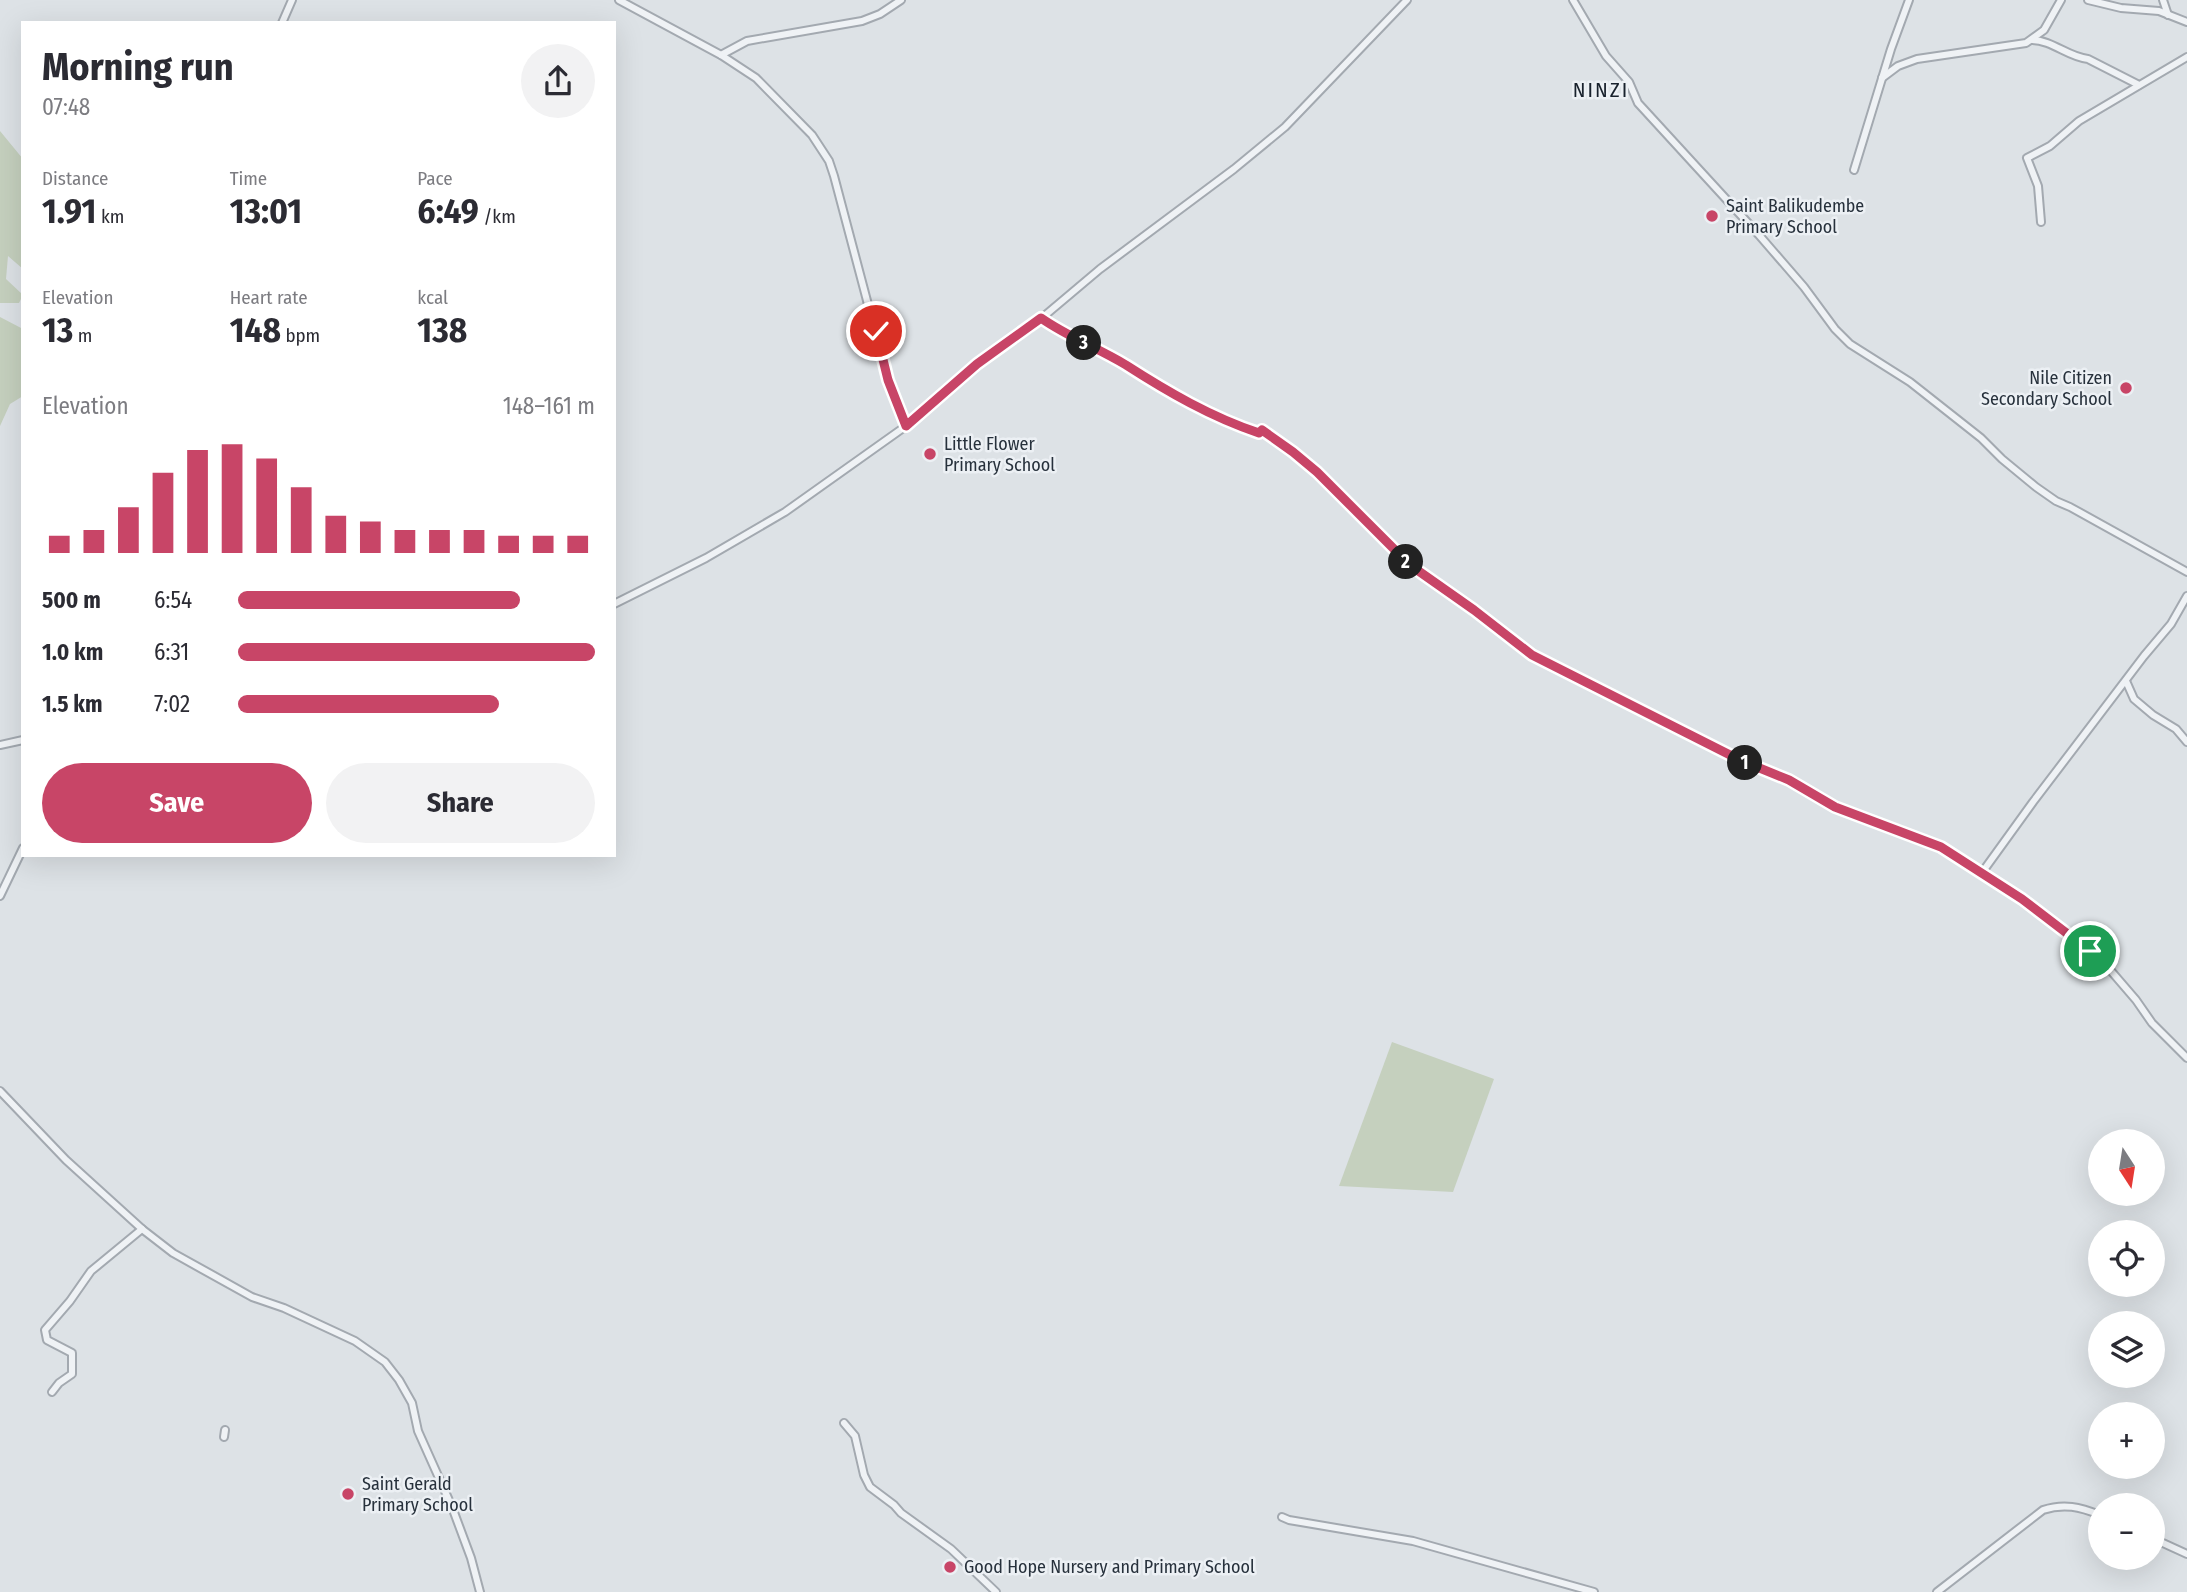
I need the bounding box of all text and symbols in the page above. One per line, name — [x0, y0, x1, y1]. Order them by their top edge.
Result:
text: Morning run — [42, 44, 234, 90]
button: share — [521, 44, 595, 118]
district label: NINZI — [1573, 77, 1629, 103]
text: 07:48 — [42, 93, 90, 121]
text: Distance — [42, 167, 109, 190]
text: Time — [230, 167, 267, 190]
text: Pace — [417, 167, 453, 190]
text: 1.91 — [42, 190, 96, 232]
text: 13:01 — [230, 190, 302, 232]
text: 6:49 — [417, 190, 479, 232]
place label: Saint Balikudembe Primary School — [1726, 195, 1864, 238]
text: km — [96, 205, 124, 228]
text: /km — [479, 205, 516, 228]
marker: Saint Balikudembe Primary School — [1704, 208, 1720, 224]
text: Elevation — [42, 286, 114, 309]
text: Heart rate — [230, 286, 308, 309]
text: kcal — [417, 286, 448, 309]
pin — [846, 301, 906, 361]
text: 13 — [42, 309, 73, 351]
text: 148 — [230, 309, 281, 351]
text: 138 — [417, 309, 467, 351]
icon: check — [857, 312, 895, 350]
text: m — [73, 324, 92, 347]
text: bpm — [281, 324, 320, 347]
pin: 3 — [1066, 326, 1102, 360]
text: 3 — [1079, 331, 1088, 354]
place label: Nile Citizen Secondary School — [1981, 367, 2112, 410]
marker: Nile Citizen Secondary School — [2118, 380, 2134, 396]
text: Elevation — [42, 392, 129, 420]
text: 148–161 m — [503, 392, 595, 420]
place label: Little Flower Primary School — [944, 433, 1055, 476]
marker: Little Flower Primary School — [922, 446, 938, 462]
pin: 2 — [1388, 544, 1424, 580]
text: 2 — [1401, 550, 1410, 573]
text: 500 m — [42, 586, 101, 614]
text: 6:54 — [154, 586, 192, 614]
text: 1.0 km — [42, 638, 103, 666]
text: 6:31 — [154, 638, 189, 666]
text: 1.5 km — [42, 690, 103, 718]
text: 7:02 — [154, 690, 190, 718]
pin: 1 — [1728, 746, 1762, 780]
text: 1 — [1740, 751, 1749, 774]
button: Save — [42, 763, 312, 843]
button: Share — [326, 763, 595, 843]
pin — [2060, 921, 2120, 981]
icon: arrive — [2071, 932, 2109, 970]
north arrow — [2088, 1129, 2165, 1206]
map controls — [2088, 1129, 2165, 1570]
button: locate — [2088, 1220, 2165, 1297]
button: layers — [2088, 1311, 2165, 1388]
button: + — [2088, 1402, 2165, 1479]
place label: Saint Gerald Primary School — [362, 1473, 473, 1516]
marker: Saint Gerald Primary School — [340, 1486, 356, 1502]
button: − — [2088, 1493, 2165, 1570]
place label: Good Hope Nursery and Primary School — [964, 1556, 1255, 1578]
marker: Good Hope Nursery and Primary School — [942, 1559, 958, 1575]

